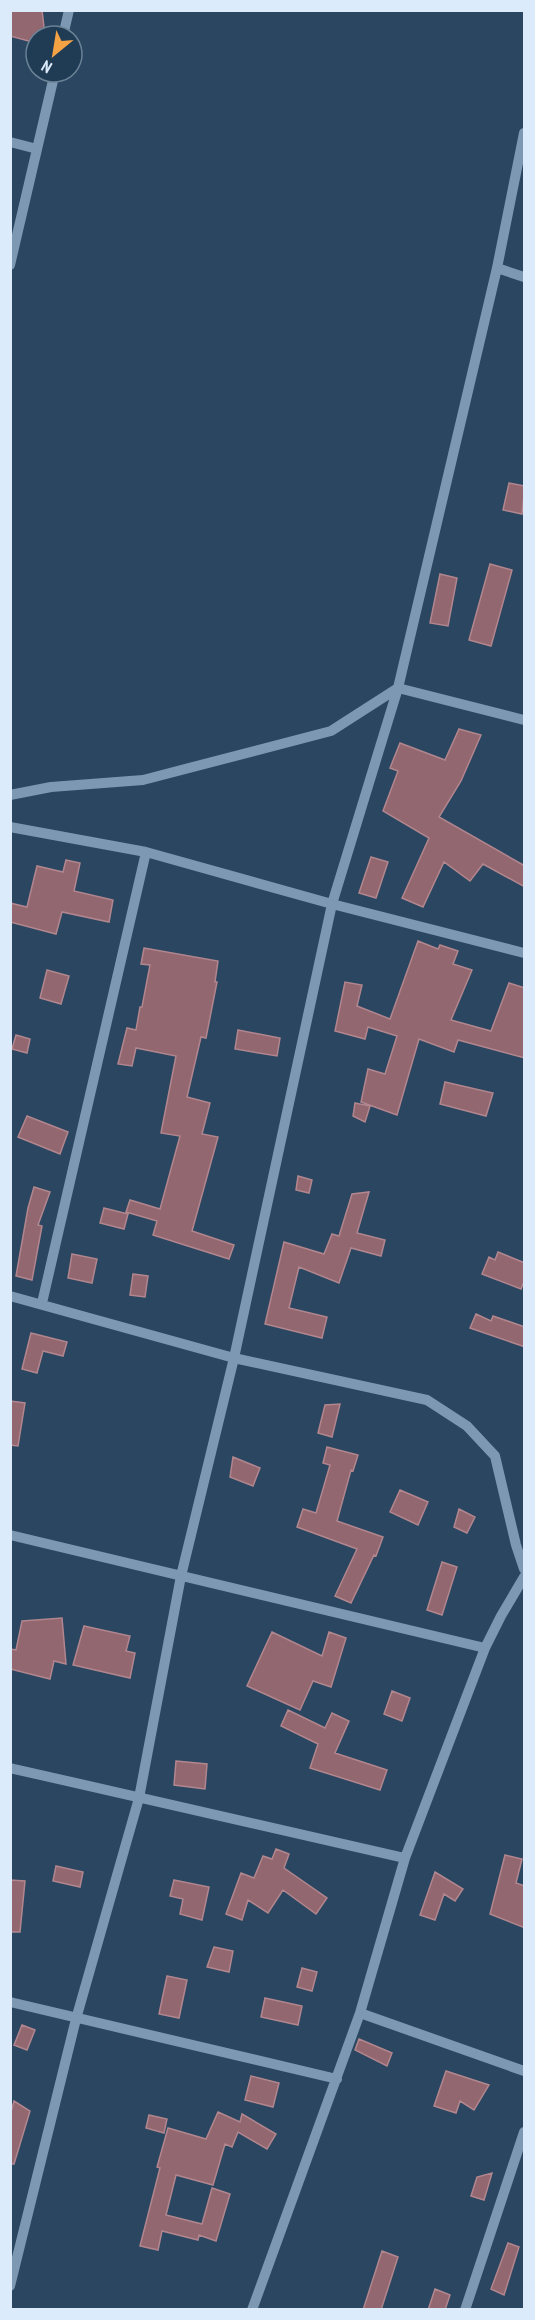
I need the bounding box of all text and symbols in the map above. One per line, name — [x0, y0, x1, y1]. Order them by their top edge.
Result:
north arrow — [24, 24, 84, 84]
text: N — [38, 56, 55, 78]

